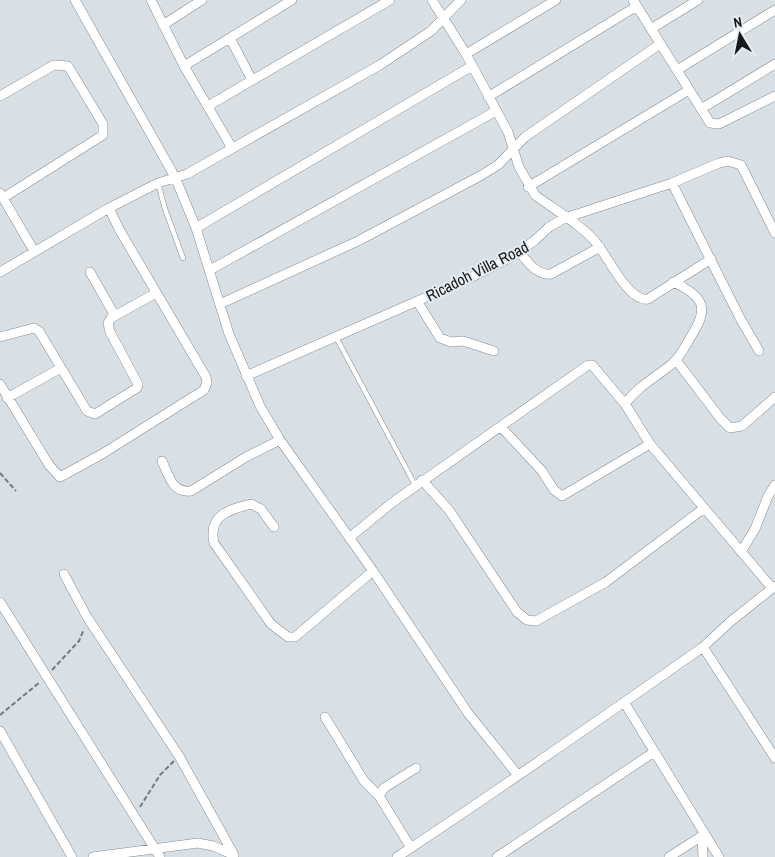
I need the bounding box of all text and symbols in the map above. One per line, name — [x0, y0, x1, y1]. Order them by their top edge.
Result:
north arrow — [715, 10, 765, 60]
text: N — [732, 13, 743, 32]
street label: Ricadoh Villa Road — [422, 236, 532, 306]

